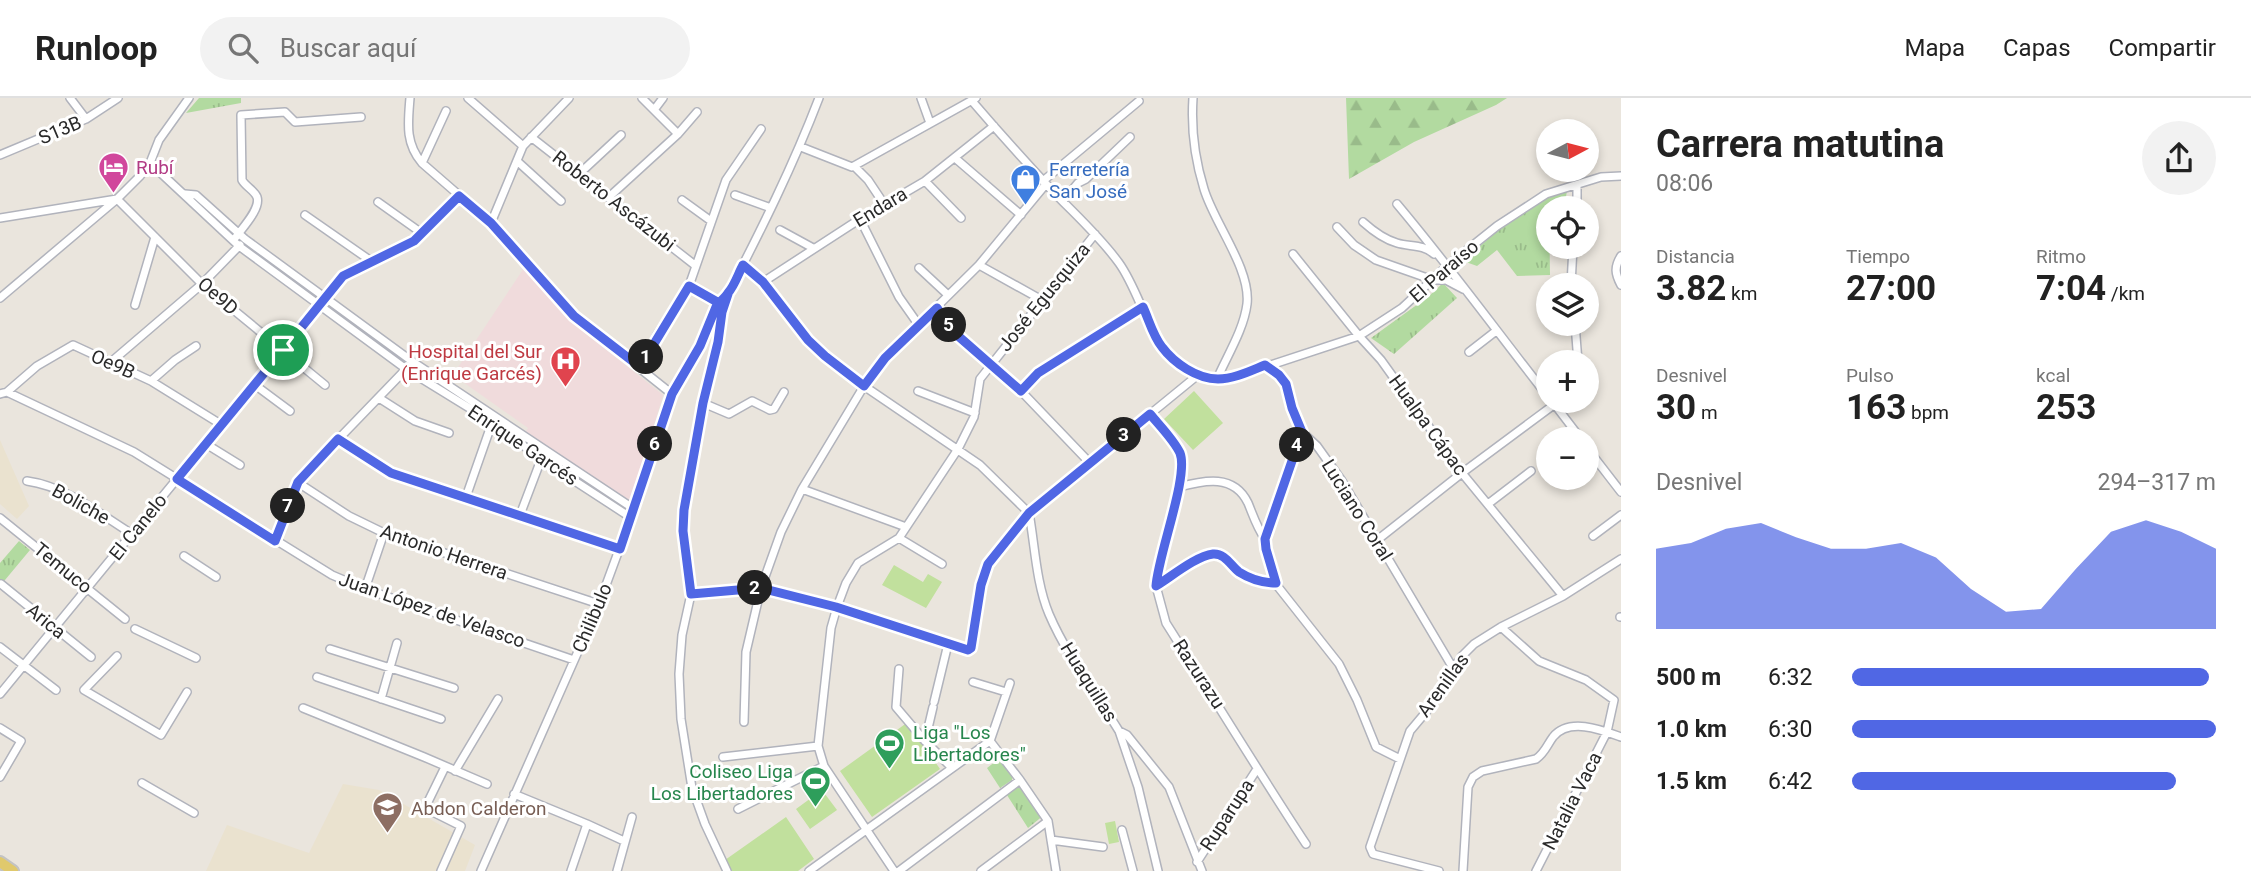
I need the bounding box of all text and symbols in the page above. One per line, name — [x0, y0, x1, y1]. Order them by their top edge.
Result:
search box — [200, 17, 690, 80]
text: Runloop — [35, 29, 158, 68]
icon: search — [224, 29, 262, 67]
text: Buscar aquí — [280, 33, 416, 63]
text: Mapa — [1904, 34, 1965, 62]
text: Capas — [2003, 34, 2071, 62]
text: Compartir — [2109, 34, 2216, 62]
street label: S13B — [35, 111, 85, 149]
north arrow — [1536, 119, 1600, 182]
map controls — [1536, 119, 1599, 490]
button: share — [2142, 121, 2216, 195]
text: Carrera matutina — [1656, 122, 1944, 166]
street label: Roberto Ascázubi — [548, 146, 680, 256]
hotel icon: Rubí — [96, 150, 130, 194]
place label: Rubí — [136, 156, 175, 179]
place label: Ferretería San José — [1049, 158, 1130, 203]
shop icon: Ferretería San José — [1009, 163, 1043, 207]
text: 08:06 — [1656, 170, 1713, 197]
street label: Endara — [849, 182, 911, 232]
button: locate — [1536, 196, 1599, 259]
street label: El Paraíso — [1405, 235, 1483, 307]
street label: José Egusquiza — [993, 238, 1095, 356]
text: Distancia — [1656, 245, 1735, 268]
text: Tiempo — [1846, 245, 1910, 268]
text: Ritmo — [2036, 245, 2086, 268]
text: 3.82 — [1656, 268, 1726, 309]
text: 27:00 — [1846, 268, 1936, 309]
text: 7:04 — [2036, 268, 2106, 309]
street label: Oe9D — [193, 272, 243, 320]
button: layers — [1536, 273, 1599, 336]
text: km — [1726, 282, 1757, 305]
text: /km — [2106, 282, 2145, 305]
pin: 5 — [932, 308, 967, 342]
text: 5 — [943, 313, 954, 336]
pin — [253, 320, 313, 380]
icon: arrive — [264, 331, 302, 369]
place label: Hospital del Sur (Enrique Garcés) — [401, 340, 543, 385]
pin: 1 — [628, 340, 664, 374]
street label: Oe9B — [87, 344, 139, 384]
hospital icon: Hospital del Sur (Enrique Garcés) — [548, 345, 582, 389]
text: 1 — [640, 345, 651, 368]
button: + — [1536, 350, 1599, 413]
text: Desnivel — [1656, 364, 1727, 387]
text: Pulso — [1846, 364, 1894, 387]
text: kcal — [2036, 364, 2070, 387]
street label: Hualpa Cápac — [1384, 370, 1472, 480]
text: 30 — [1656, 387, 1696, 428]
text: 163 — [1846, 387, 1906, 428]
text: 253 — [2036, 387, 2096, 428]
street label: Enrique Garcés — [464, 400, 582, 490]
text: m — [1696, 401, 1718, 424]
text: bpm — [1906, 401, 1949, 424]
pin: 3 — [1106, 418, 1142, 452]
text: 3 — [1118, 423, 1129, 446]
pin: 6 — [638, 426, 672, 462]
button: − — [1536, 427, 1599, 490]
pin: 4 — [1280, 428, 1314, 462]
text: 6 — [649, 432, 660, 455]
text: 4 — [1291, 433, 1302, 456]
street label: Luciano Coral — [1317, 455, 1397, 565]
text: Desnivel — [1656, 469, 1742, 496]
text: 294–317 m — [2097, 469, 2216, 496]
street label: Boliche — [48, 479, 114, 529]
pin: 7 — [270, 488, 306, 524]
street label: El Canelo — [104, 489, 172, 565]
text: 7 — [282, 494, 293, 517]
street label: Antonio Herrera — [377, 519, 511, 585]
street label: Temuco — [29, 538, 97, 598]
street label: Juan López de Velasco — [336, 567, 528, 653]
pin: 2 — [738, 570, 772, 606]
text: 2 — [749, 576, 760, 599]
street label: Chilibulo — [567, 580, 617, 656]
street label: Arica — [22, 598, 70, 644]
street label: Razurazu — [1168, 635, 1230, 713]
street label: Huaquillas — [1055, 638, 1123, 726]
street label: Arenillas — [1412, 649, 1474, 721]
text: 500 m — [1656, 664, 1721, 691]
text: 6:32 — [1768, 664, 1812, 691]
text: 1.0 km — [1656, 716, 1727, 743]
text: 6:30 — [1768, 716, 1812, 743]
place label: Liga "Los Libertadores" — [913, 721, 1026, 766]
sports icon: Liga "Los Libertadores" — [873, 726, 907, 770]
street label: Natalia Vaca — [1537, 748, 1607, 854]
place label: Coliseo Liga Los Libertadores — [651, 760, 793, 805]
sports icon: Coliseo Liga Los Libertadores — [799, 765, 833, 809]
text: 1.5 km — [1656, 768, 1727, 795]
text: 6:42 — [1768, 768, 1812, 795]
street label: Ruparupa — [1195, 775, 1259, 855]
school or university icon: Abdon Calderon — [371, 791, 405, 835]
place label: Abdon Calderon — [411, 797, 547, 820]

